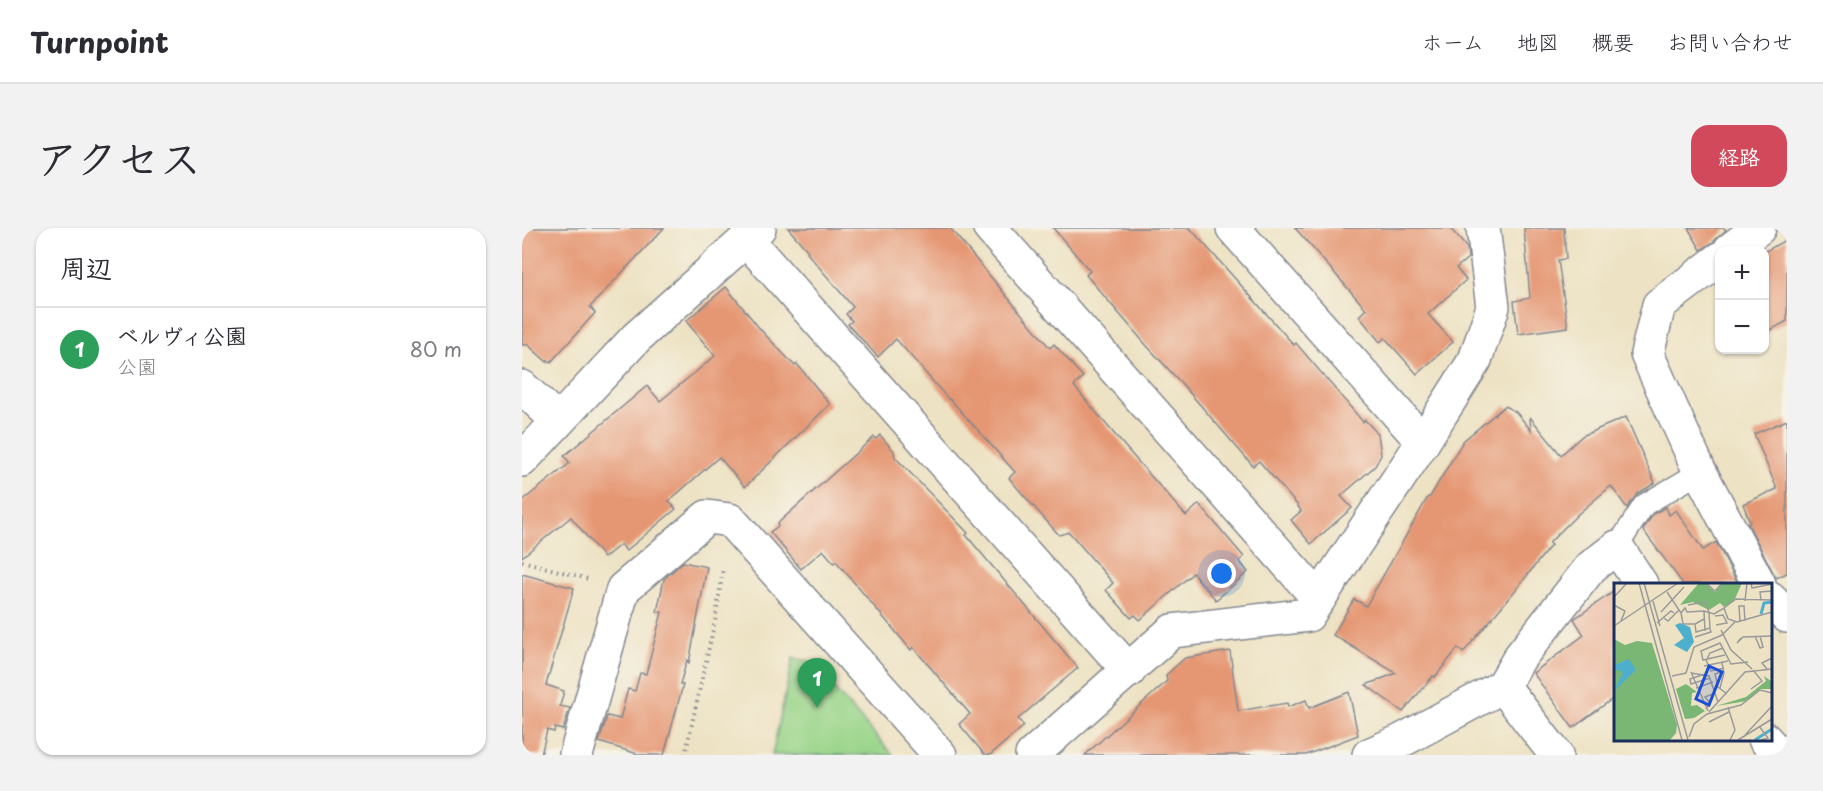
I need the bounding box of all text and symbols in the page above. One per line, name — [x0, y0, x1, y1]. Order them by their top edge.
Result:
text: Turnpoint — [30, 20, 169, 63]
text: ホーム — [1422, 25, 1484, 57]
text: 地図 — [1517, 25, 1559, 57]
text: 概要 — [1592, 25, 1634, 57]
text: お問い合わせ — [1667, 25, 1793, 57]
text: アクセス — [36, 125, 201, 188]
button: 経路 — [1691, 125, 1787, 187]
map controls — [1715, 246, 1769, 354]
button: + — [1715, 246, 1769, 300]
text: 周辺 — [60, 248, 112, 287]
button: − — [1715, 300, 1769, 354]
text: ベルヴィ公園 — [117, 318, 247, 351]
text: 1 — [75, 334, 84, 364]
text: 80 m — [410, 334, 462, 364]
text: 公園 — [117, 351, 157, 381]
your location — [1207, 559, 1236, 588]
inset map — [1614, 583, 1772, 740]
pin: 1 — [798, 658, 836, 708]

